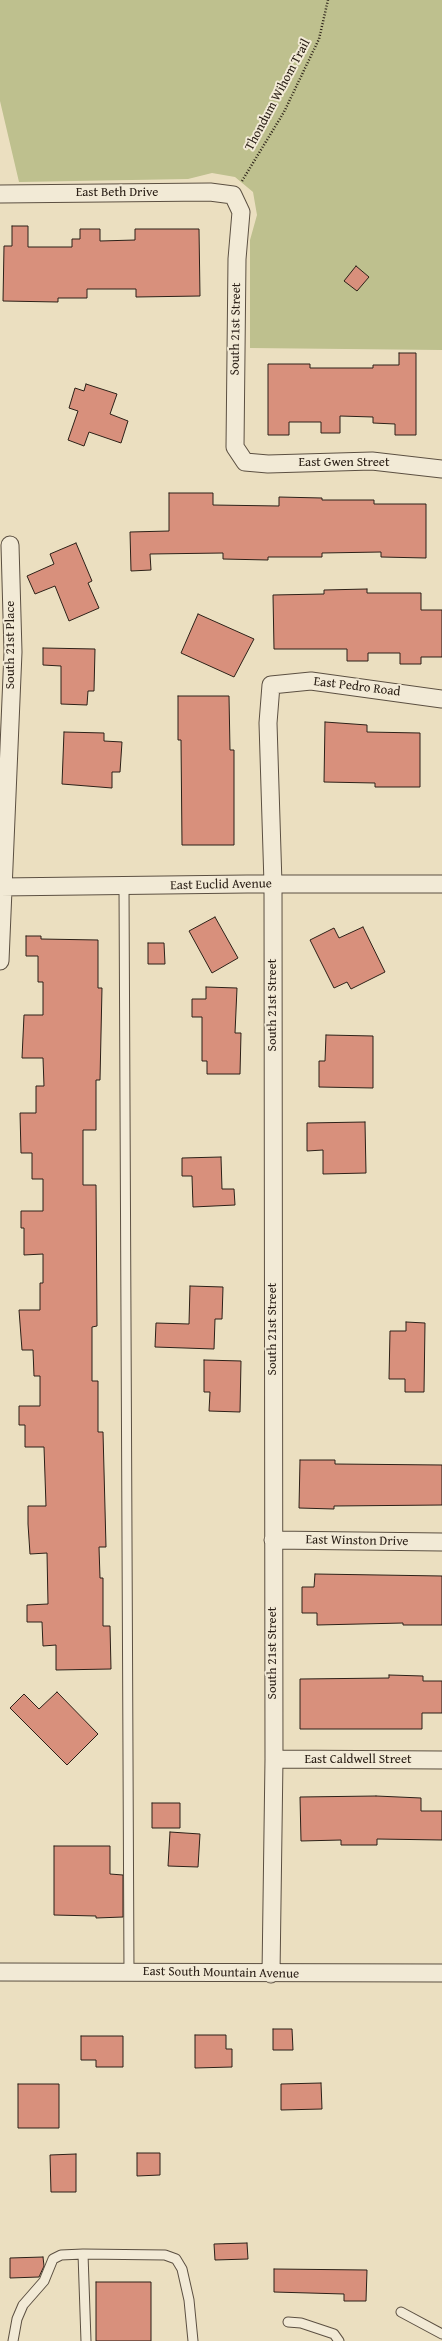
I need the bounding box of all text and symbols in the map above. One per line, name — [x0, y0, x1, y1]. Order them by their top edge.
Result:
street label: Thondum Wihom Trail — [242, 37, 314, 153]
street label: East Beth Drive — [76, 185, 158, 201]
street label: South 21st Street — [227, 282, 245, 376]
street label: East Gwen Street — [298, 455, 390, 471]
street label: South 21st Place — [3, 601, 19, 689]
street label: East Pedro Road — [313, 674, 401, 700]
street label: East Euclid Avenue — [170, 876, 272, 894]
street label: South 21st Street — [265, 959, 281, 1051]
street label: South 21st Street — [265, 1283, 281, 1375]
street label: East Winston Drive — [305, 1532, 409, 1550]
street label: South 21st Street — [265, 1607, 281, 1699]
street label: East Caldwell Street — [304, 1752, 412, 1768]
street label: East South Mountain Avenue — [143, 1964, 299, 1982]

